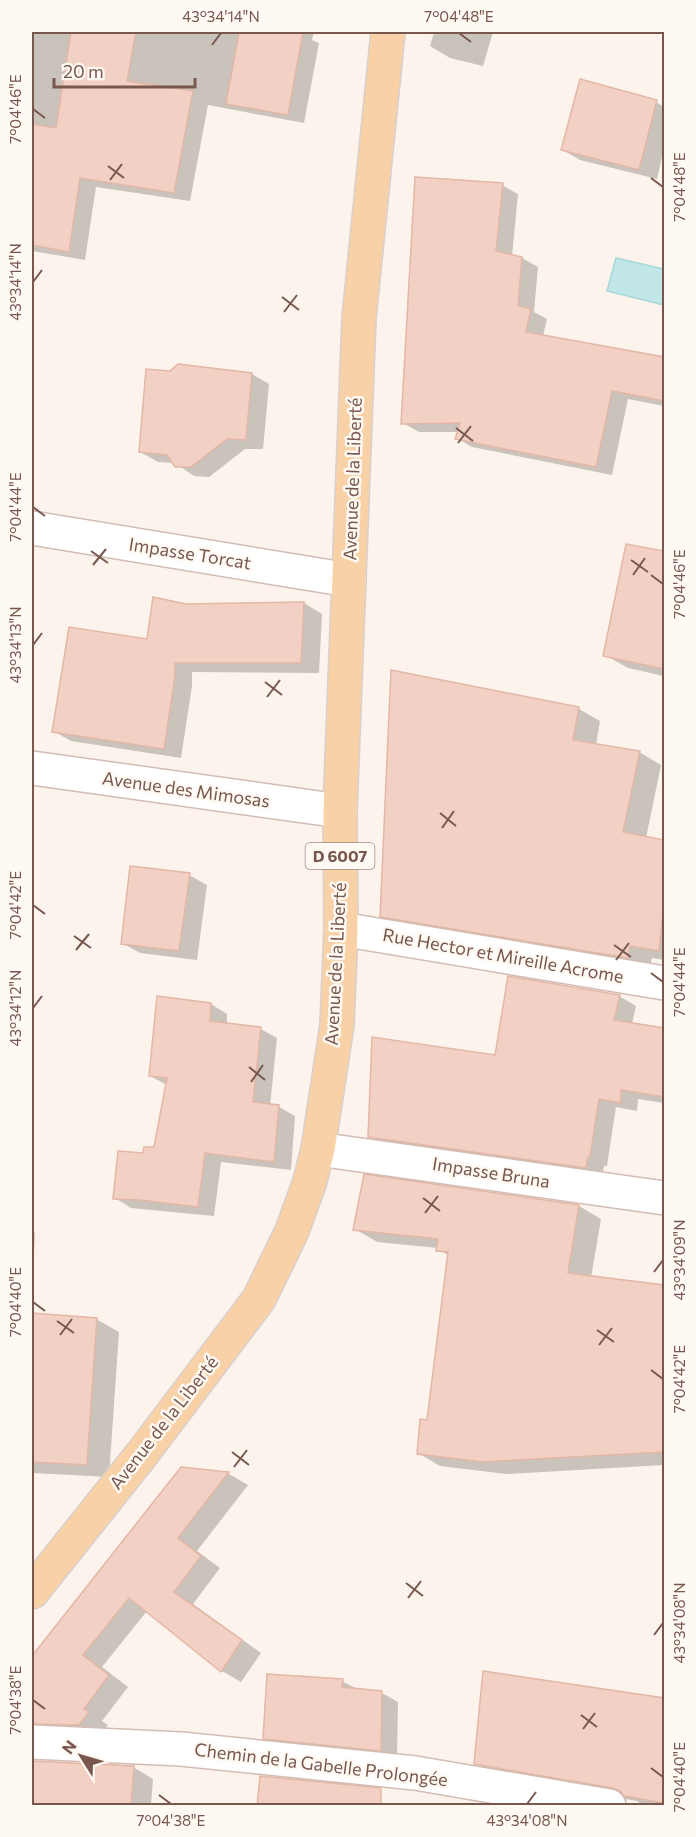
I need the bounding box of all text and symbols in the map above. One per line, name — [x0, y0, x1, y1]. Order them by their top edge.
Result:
text: 43°34'14"N — [182, 7, 260, 25]
text: 7°04'48"E — [424, 7, 494, 25]
scale bar — [54, 51, 195, 89]
text: 20 m — [63, 60, 104, 82]
text: 7°04'46"E — [6, 74, 24, 144]
text: 7°04'48"E — [670, 152, 688, 222]
text: 43°34'14"N — [6, 243, 24, 321]
street label: Avenue de la Liberté — [338, 397, 366, 561]
text: 7°04'44"E — [6, 472, 24, 542]
street label: Impasse Torcat — [127, 532, 253, 574]
text: 7°04'46"E — [670, 549, 688, 619]
text: 43°34'13"N — [6, 606, 24, 684]
street label: Avenue des Mimosas — [101, 766, 271, 812]
road number: D 6007 — [306, 843, 374, 869]
text: 7°04'42"E — [6, 871, 24, 939]
street label: Avenue de la Liberté — [320, 882, 350, 1046]
street label: Rue Hector et Mireille Acrome — [381, 923, 625, 987]
text: 7°04'44"E — [670, 947, 688, 1017]
text: 43°34'12"N — [6, 970, 24, 1046]
street label: Impasse Bruna — [431, 1152, 551, 1192]
text: 43°34'09"N — [670, 1220, 688, 1300]
text: 7°04'40"E — [6, 1267, 24, 1337]
text: 7°04'42"E — [670, 1345, 688, 1413]
street label: Avenue de la Liberté — [104, 1351, 222, 1493]
text: 43°34'08"N — [670, 1583, 688, 1663]
text: 7°04'38"E — [6, 1665, 24, 1735]
north arrow — [51, 1726, 111, 1786]
text: N — [57, 1736, 80, 1757]
street label: Chemin de la Gabelle Prolongée — [193, 1738, 449, 1790]
text: 7°04'40"E — [670, 1742, 688, 1812]
text: 7°04'38"E — [136, 1811, 206, 1829]
text: 43°34'08"N — [487, 1811, 567, 1829]

